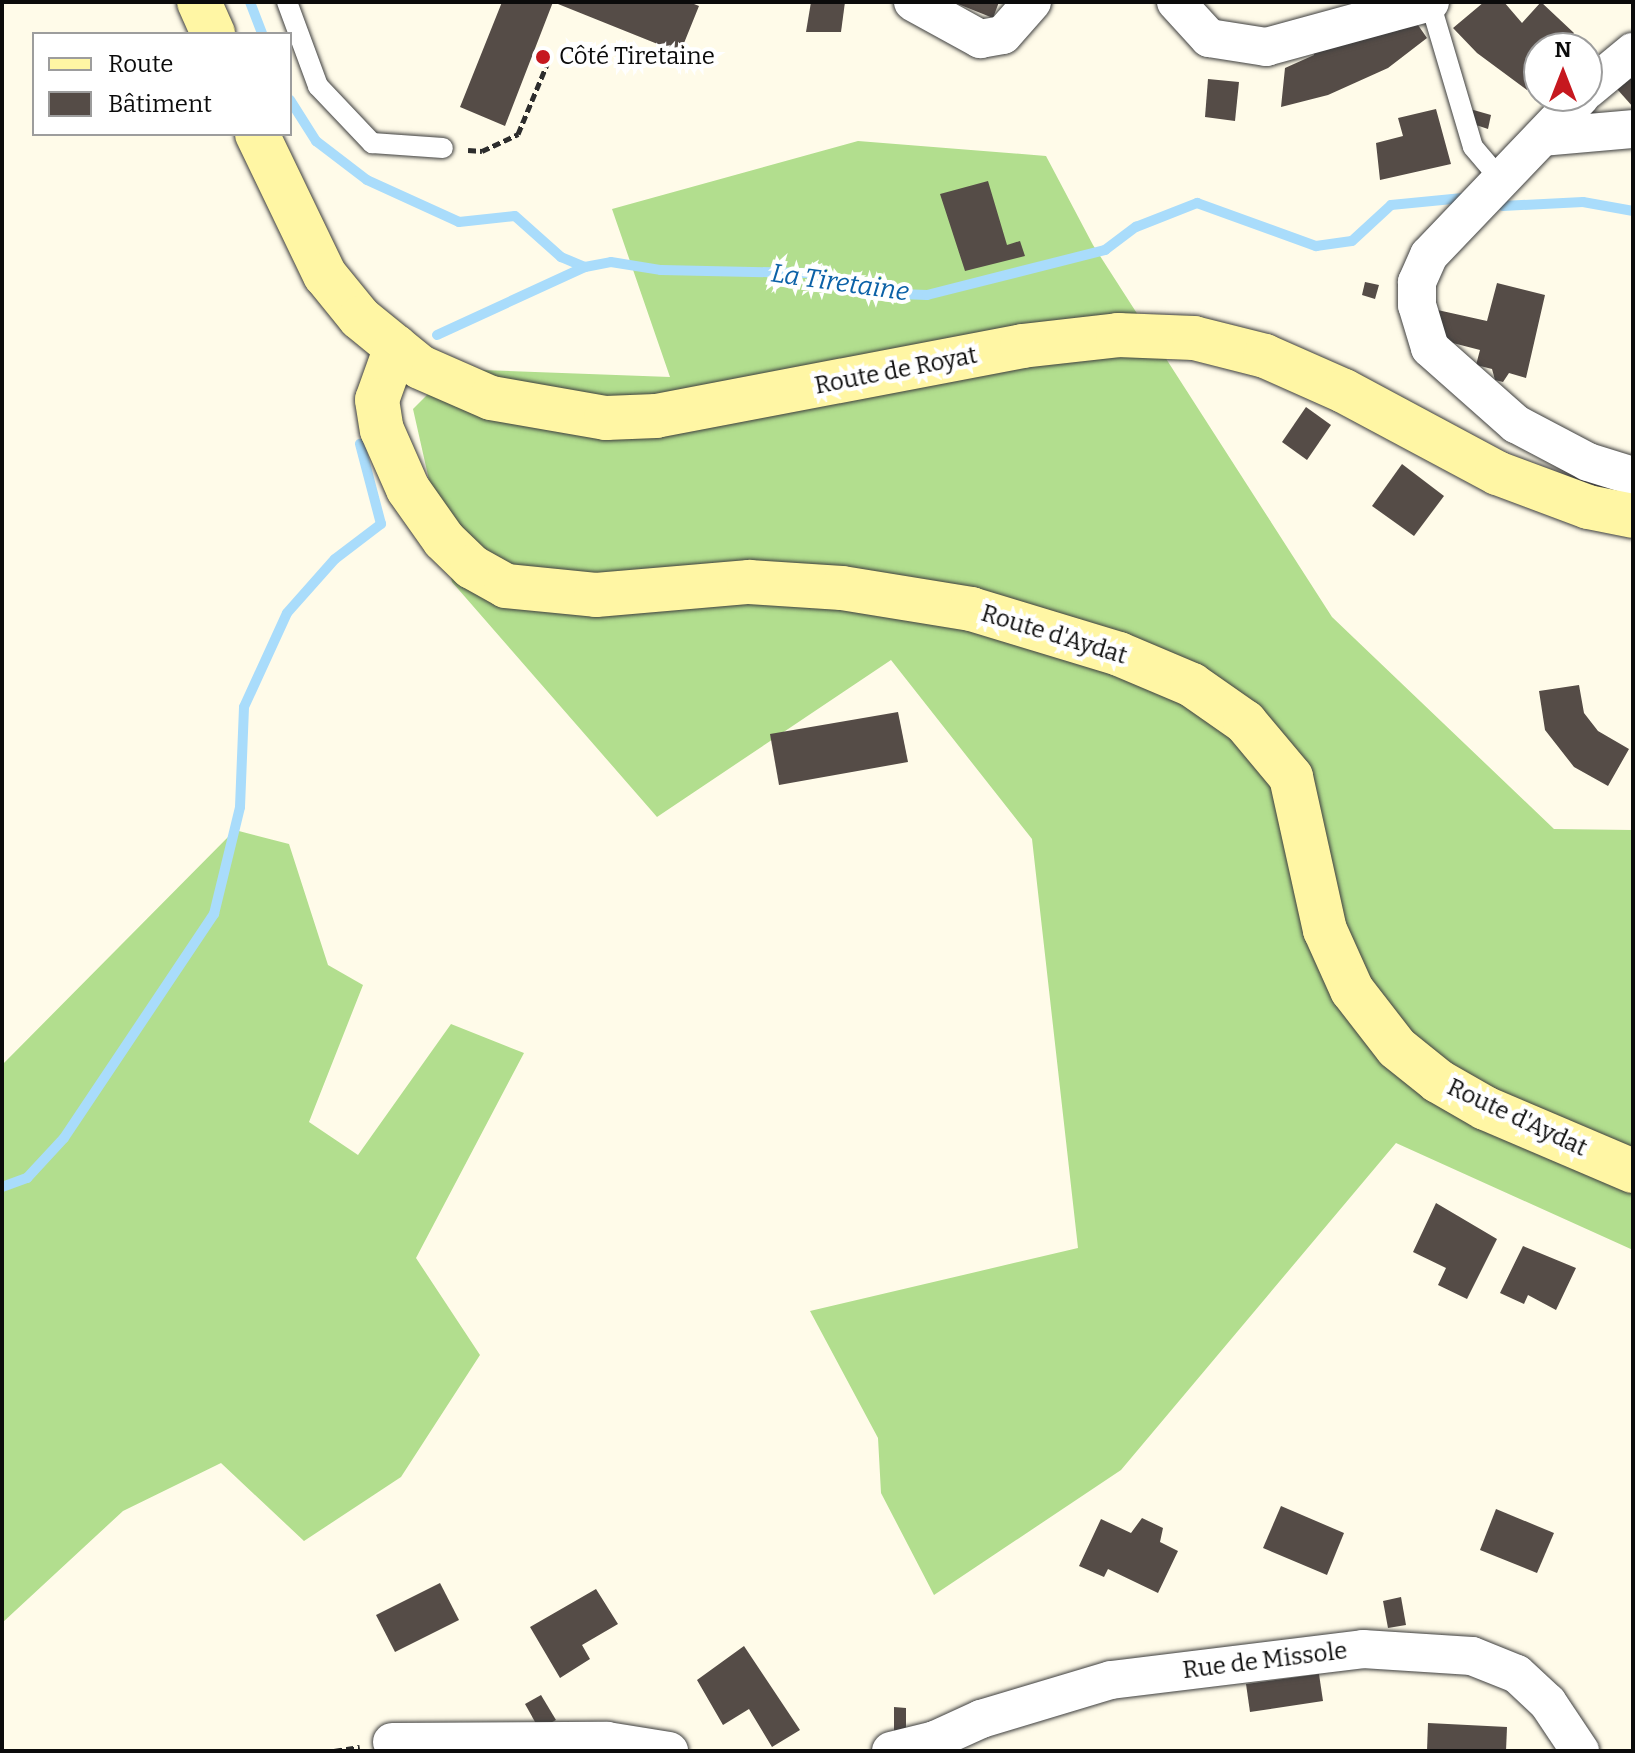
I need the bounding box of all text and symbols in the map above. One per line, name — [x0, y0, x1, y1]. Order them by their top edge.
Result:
legend — [32, 32, 292, 136]
north arrow — [1523, 32, 1603, 112]
text: N — [1555, 36, 1571, 63]
place label: Côté Tiretaine — [559, 43, 715, 71]
marker: Côté Tiretaine — [534, 48, 552, 66]
text: Route — [108, 50, 173, 78]
text: Bâtiment — [108, 90, 212, 118]
water label: La Tiretaine — [769, 258, 911, 308]
street label: Route de Royat — [812, 341, 980, 401]
street label: Route d'Aydat — [978, 599, 1130, 671]
street label: Route d'Aydat — [1443, 1073, 1591, 1163]
street label: Rue de Missole — [1181, 1637, 1349, 1685]

